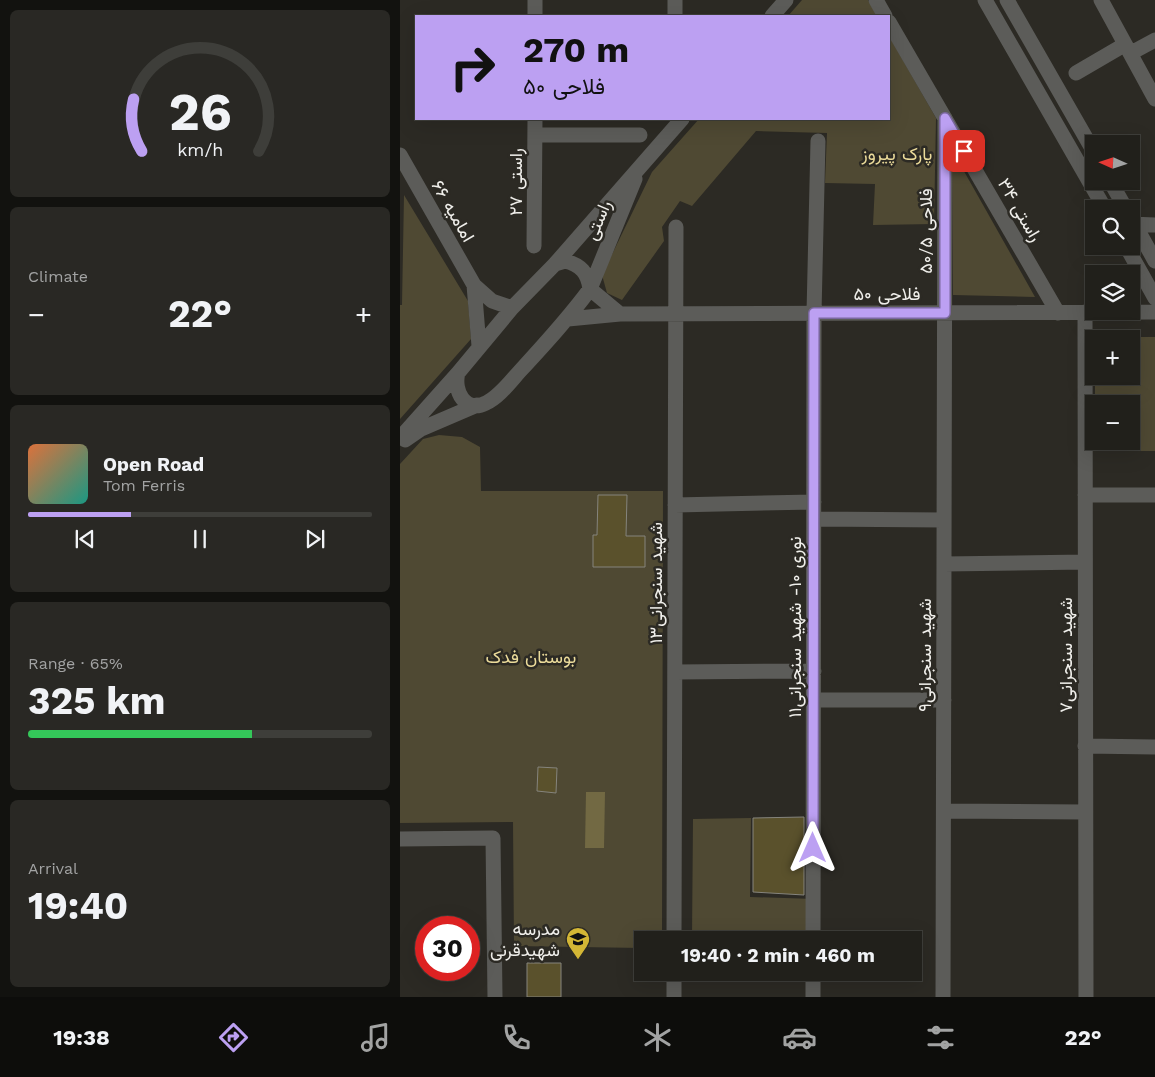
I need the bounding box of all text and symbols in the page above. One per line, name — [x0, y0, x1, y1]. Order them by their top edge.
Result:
text: 270 m — [523, 29, 629, 71]
icon: right — [440, 35, 505, 100]
text: فلاحی ۵۰ — [523, 74, 605, 99]
text: 26 — [168, 82, 232, 143]
pin — [943, 130, 985, 172]
north arrow — [1085, 135, 1140, 190]
map controls — [1085, 135, 1140, 450]
icon: arrive — [950, 137, 978, 165]
text: km/h — [177, 139, 223, 160]
park label: پارک پیروز — [861, 143, 932, 166]
street label: راستی ۲۷ — [505, 148, 527, 216]
street label: راستی ۳۴ — [993, 174, 1047, 246]
street label: امامیه ۶۶ — [427, 176, 479, 245]
street label: فلاحی ۵۰/۵ — [915, 188, 937, 274]
street label: راستی — [580, 197, 616, 243]
button: search — [1085, 200, 1140, 255]
button: layers — [1085, 265, 1140, 320]
text: Climate — [28, 267, 88, 286]
street label: فلاحی ۵۰ — [853, 283, 921, 305]
text: 22° — [168, 292, 232, 336]
text: − — [28, 298, 45, 331]
text: + — [355, 298, 372, 331]
button: + — [1085, 330, 1140, 385]
button: − — [1085, 395, 1140, 450]
text: Open Road — [103, 453, 204, 476]
text: Tom Ferris — [103, 476, 185, 495]
street label: شهید سنجرانی۱۳ — [645, 522, 667, 644]
icon: previous — [71, 525, 99, 553]
icon: pause — [186, 525, 214, 553]
icon: next — [301, 525, 329, 553]
street label: نوری ۱۰- شهید سنجرانی۱۱ — [784, 536, 806, 718]
street label: شهید سنجرانی۷ — [1055, 597, 1077, 713]
street label: شهید سنجرانی۹ — [914, 598, 936, 712]
park label: بوستان فدک — [486, 646, 576, 668]
text: Range · 65% — [28, 654, 123, 673]
text: 325 km — [28, 679, 166, 723]
position arrow — [786, 821, 838, 873]
text: Arrival — [28, 859, 78, 878]
text: 19:40 — [28, 884, 128, 928]
speed limit sign: 30 — [415, 916, 480, 981]
place label: مدرسه شهیدقرنی — [490, 918, 560, 961]
school or university icon: مدرسه شهیدقرنی — [565, 926, 591, 960]
text: 19:40 · 2 min · 460 m — [681, 944, 875, 967]
icon: directions — [216, 1020, 251, 1055]
icon: music — [358, 1020, 393, 1055]
icon: phone — [499, 1020, 534, 1055]
icon: climate — [640, 1020, 675, 1055]
icon: car — [782, 1020, 817, 1055]
icon: filters — [923, 1020, 958, 1055]
text: 19:38 — [53, 1025, 110, 1050]
text: 22° — [1065, 1025, 1102, 1050]

